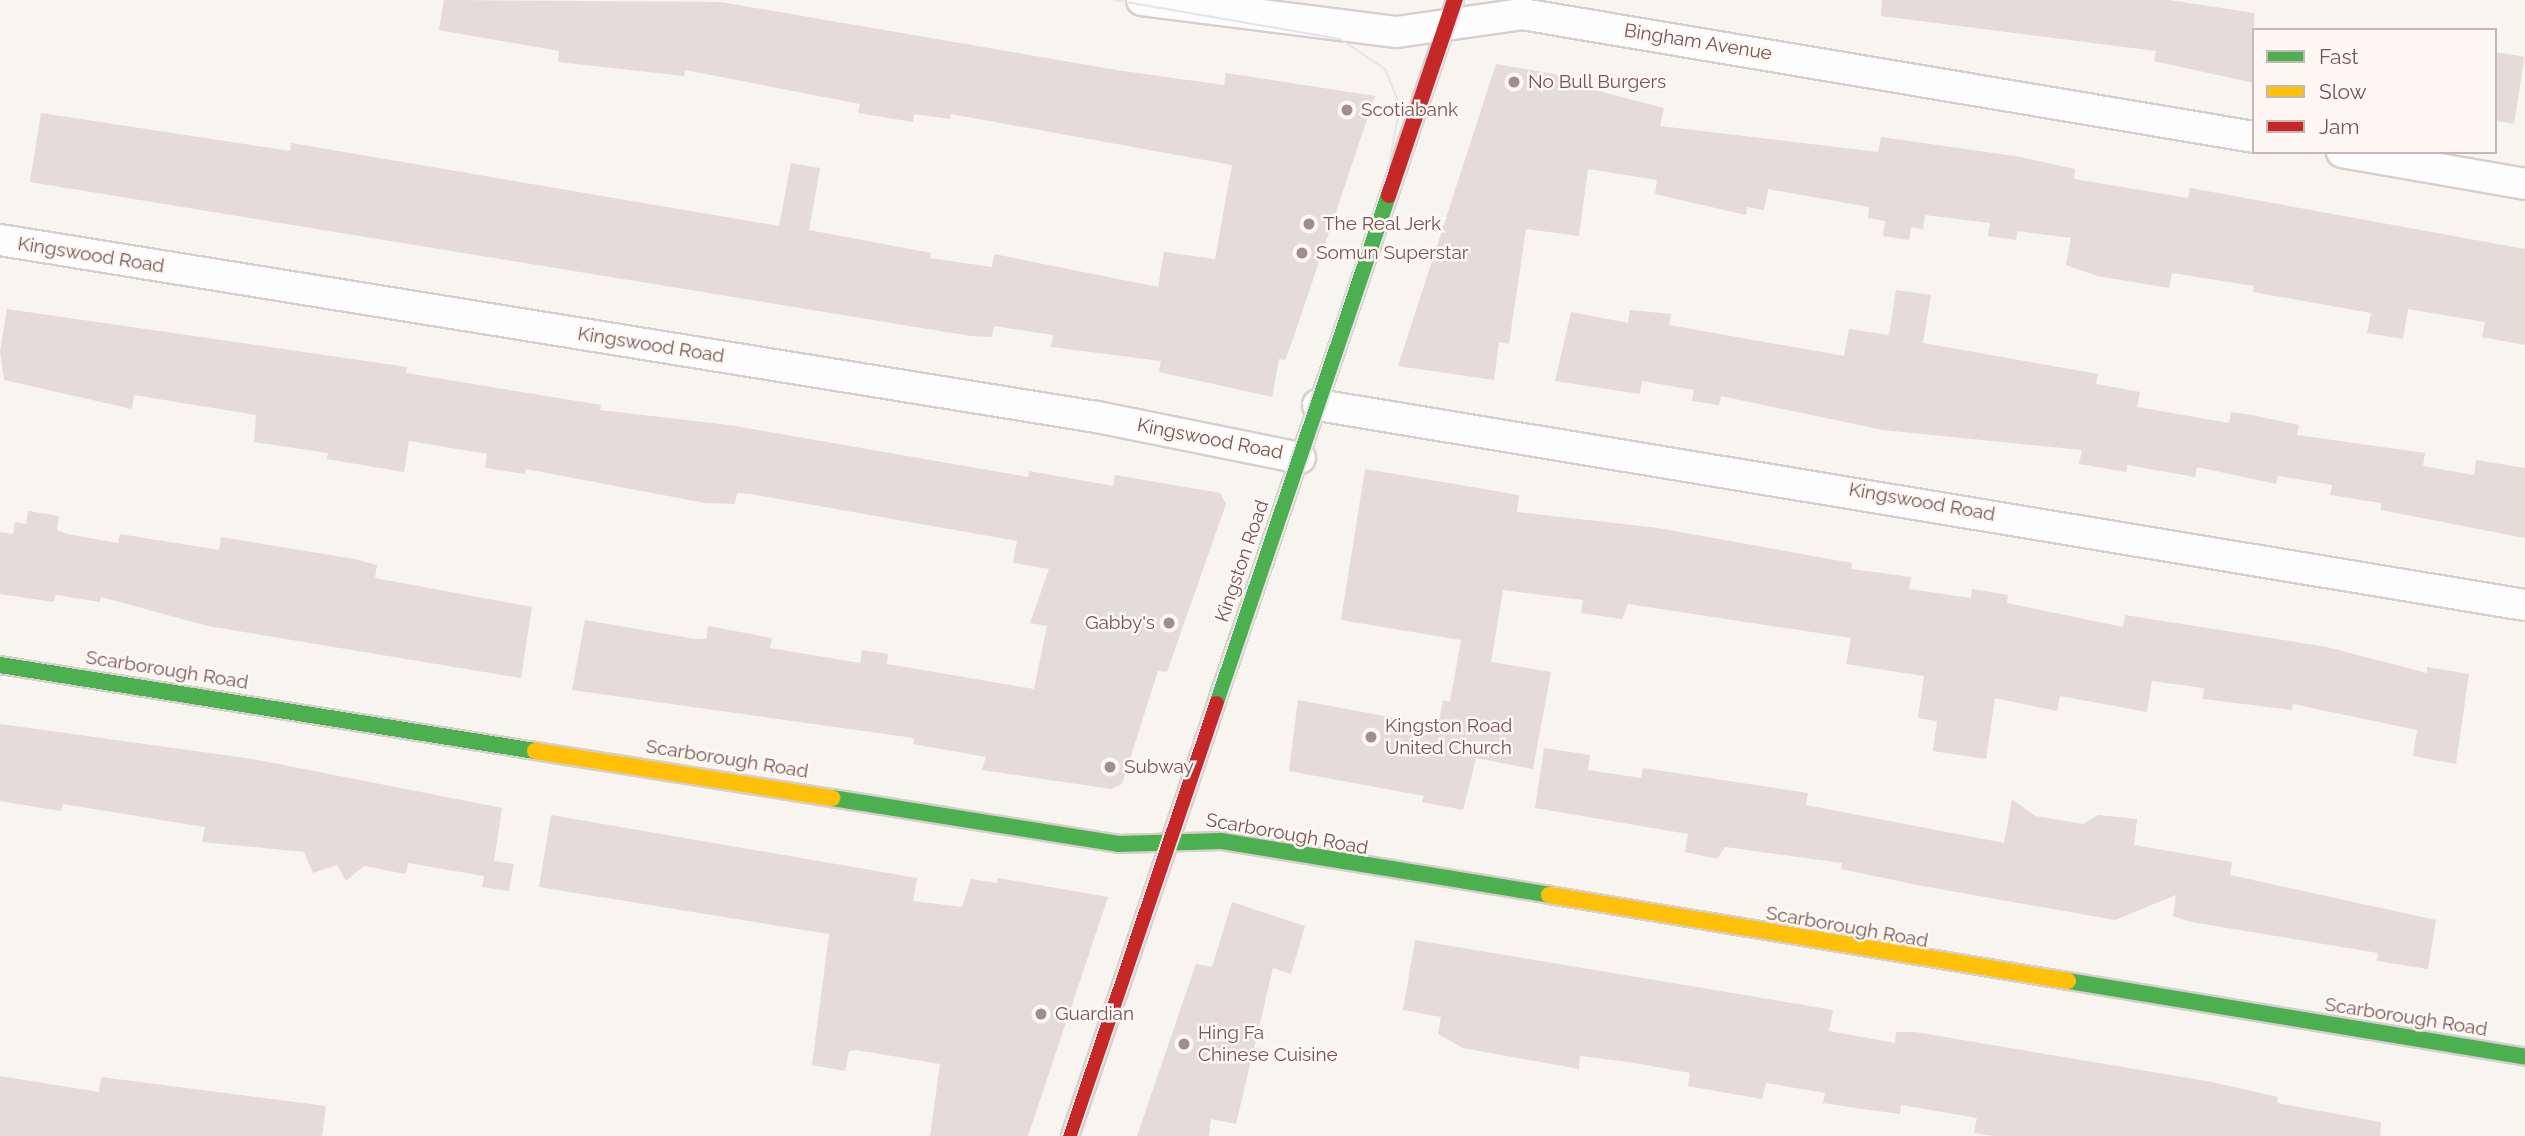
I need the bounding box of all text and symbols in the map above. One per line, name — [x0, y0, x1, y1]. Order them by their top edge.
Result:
street label: Bingham Avenue — [1622, 19, 1774, 65]
legend — [2252, 28, 2497, 154]
text: Fast — [2319, 44, 2359, 69]
place label: No Bull Burgers — [1528, 71, 1667, 93]
marker: No Bull Burgers — [1506, 74, 1522, 90]
text: Slow — [2319, 79, 2367, 104]
place label: Scotiabank — [1361, 99, 1458, 121]
marker: Scotiabank — [1339, 102, 1355, 118]
text: Jam — [2319, 114, 2360, 139]
place label: The Real Jerk — [1323, 213, 1442, 235]
marker: The Real Jerk — [1301, 216, 1317, 232]
street label: Kingswood Road — [16, 232, 166, 278]
place label: Somun Superstar — [1316, 242, 1468, 264]
marker: Somun Superstar — [1294, 245, 1310, 261]
street label: Kingswood Road — [576, 322, 726, 368]
street label: Kingswood Road — [1135, 414, 1285, 464]
street label: Kingswood Road — [1847, 478, 1997, 526]
street label: Kingston Road — [1210, 497, 1274, 625]
place label: Gabby's — [1085, 612, 1155, 634]
marker: Gabby's — [1161, 615, 1177, 631]
street label: Scarborough Road — [84, 646, 250, 694]
place label: Kingston Road United Church — [1385, 715, 1512, 759]
marker: Kingston Road United Church — [1363, 729, 1379, 745]
street label: Scarborough Road — [644, 735, 810, 783]
place label: Subway — [1124, 756, 1194, 778]
marker: Subway — [1102, 759, 1118, 775]
street label: Scarborough Road — [1204, 809, 1370, 859]
street label: Scarborough Road — [1764, 902, 1930, 952]
street label: Scarborough Road — [2323, 993, 2489, 1041]
place label: Guardian — [1055, 1003, 1134, 1025]
marker: Guardian — [1033, 1006, 1049, 1022]
place label: Hing Fa Chinese Cuisine — [1198, 1022, 1338, 1066]
marker: Hing Fa Chinese Cuisine — [1176, 1036, 1192, 1052]

